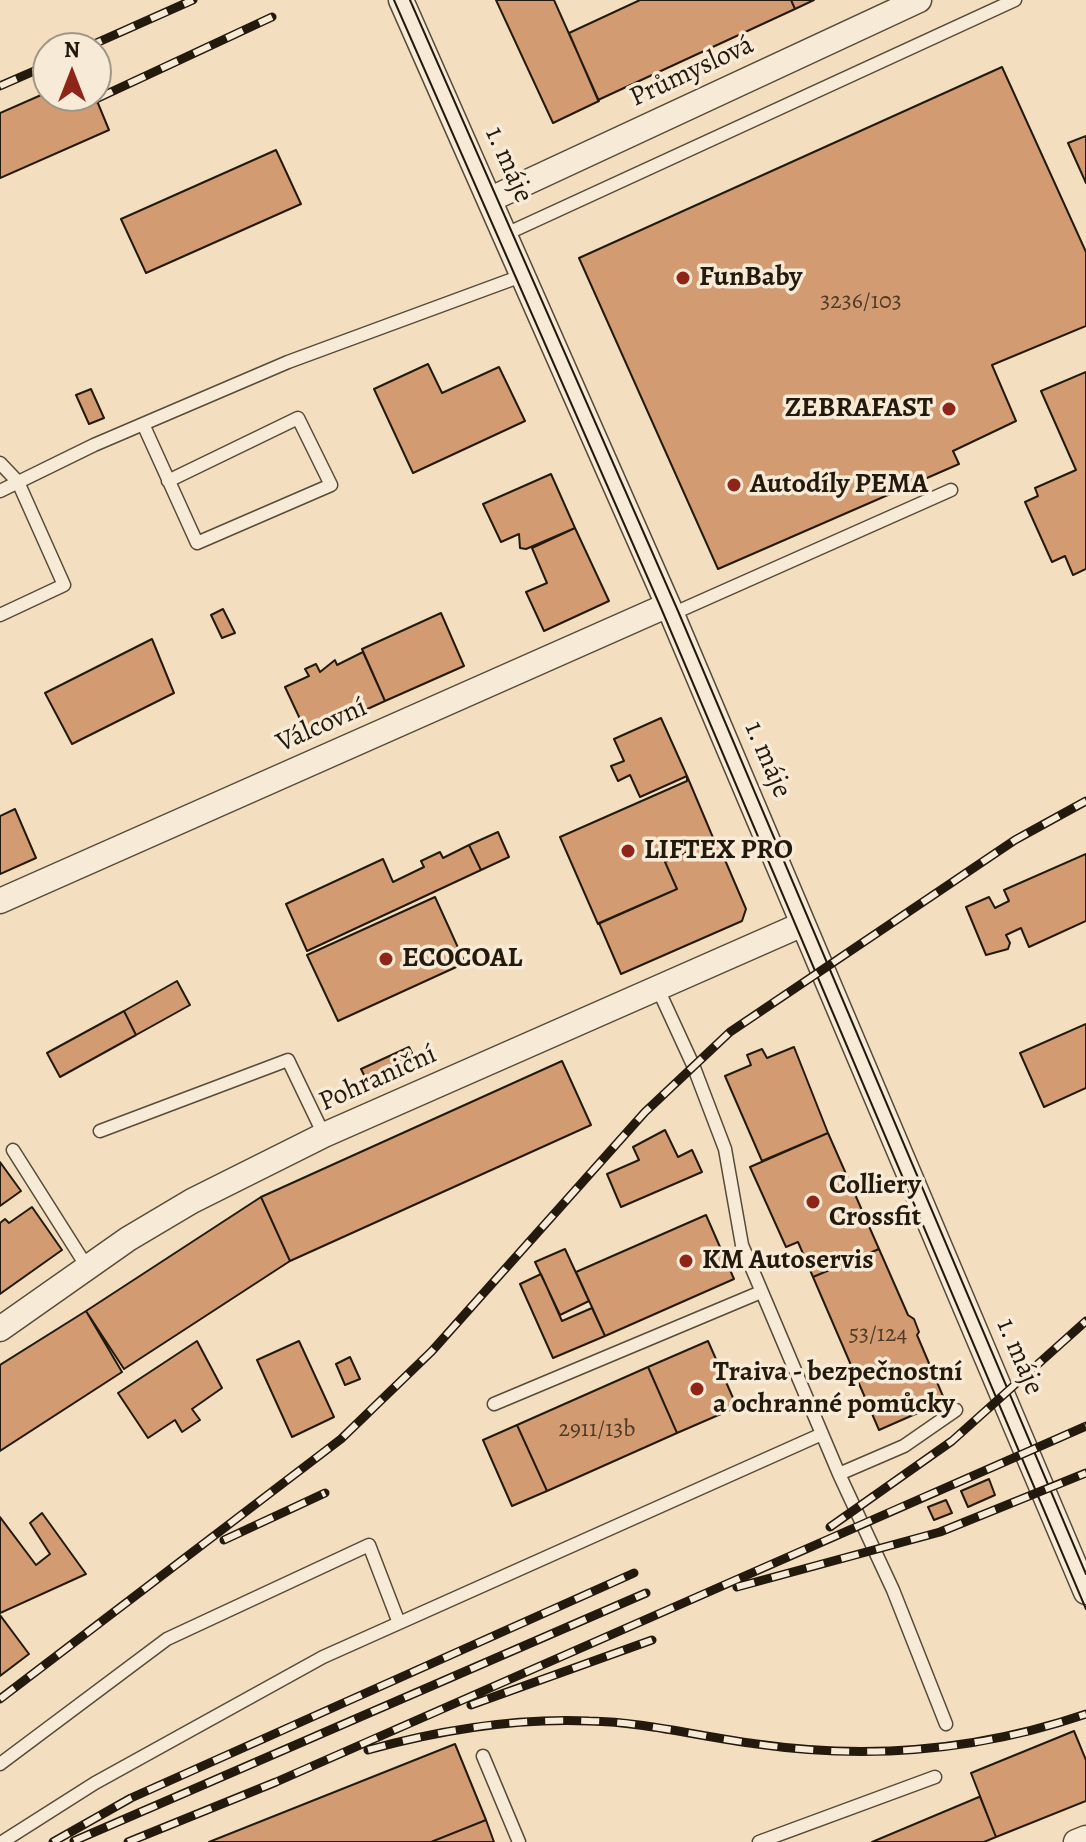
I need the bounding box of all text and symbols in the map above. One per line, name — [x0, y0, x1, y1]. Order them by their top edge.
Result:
street label: Průmyslová — [625, 29, 759, 115]
north arrow — [32, 32, 112, 112]
text: N — [64, 35, 80, 65]
street label: 1. máje — [476, 122, 540, 208]
place label: FunBaby — [699, 261, 802, 295]
marker: FunBaby — [674, 269, 692, 287]
house number: 3236/103 — [820, 288, 902, 316]
place label: ZEBRAFAST — [785, 392, 933, 426]
marker: ZEBRAFAST — [940, 400, 958, 418]
place label: Autodíly PEMA — [750, 468, 928, 502]
marker: Autodíly PEMA — [725, 476, 743, 494]
street label: Válcovní — [272, 691, 372, 761]
street label: 1. máje — [736, 717, 798, 803]
place label: LIFTEX PRO — [644, 834, 793, 868]
marker: LIFTEX PRO — [619, 842, 637, 860]
place label: ECOCOAL — [402, 942, 522, 976]
marker: ECOCOAL — [377, 950, 395, 968]
street label: Pohraniční — [314, 1038, 442, 1120]
place label: Colliery Crossfit — [829, 1169, 921, 1235]
marker: Colliery Crossfit — [804, 1193, 822, 1211]
place label: KM Autoservis — [702, 1244, 874, 1278]
marker: KM Autoservis — [677, 1252, 695, 1270]
street label: 1. máje — [988, 1314, 1050, 1400]
house number: 53/124 — [849, 1321, 907, 1349]
place label: Traiva - bezpečnostní a ochranné pomůcky — [713, 1356, 962, 1422]
marker: Traiva - bezpečnostní a ochranné pomůcky — [688, 1380, 706, 1398]
house number: 2911/13b — [558, 1416, 636, 1444]

